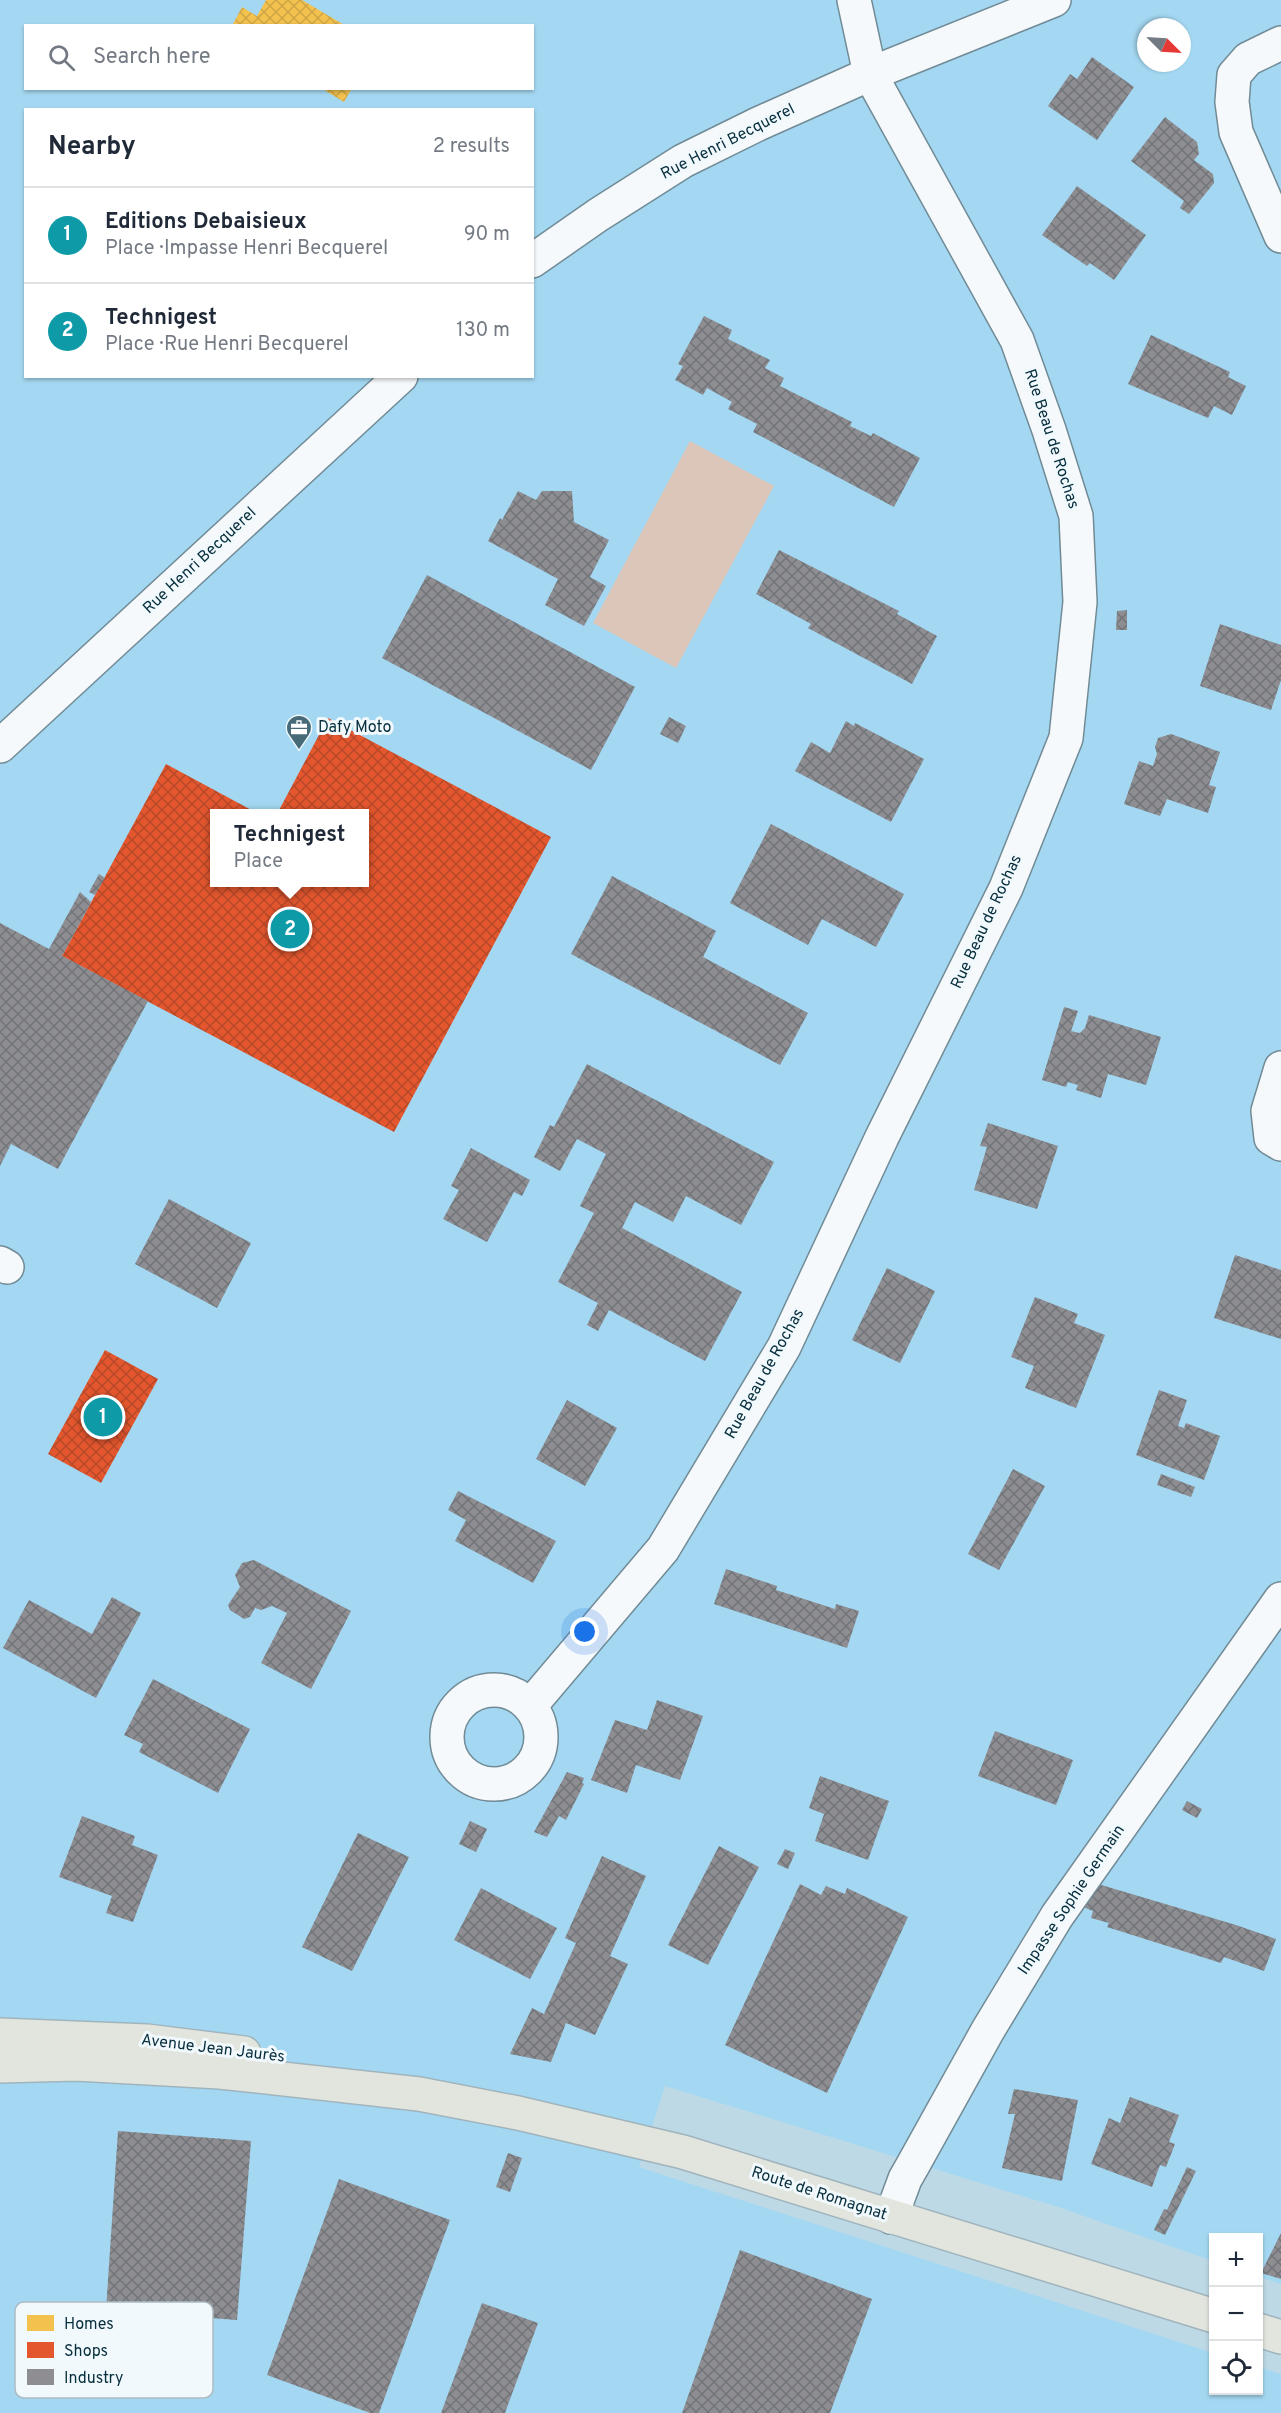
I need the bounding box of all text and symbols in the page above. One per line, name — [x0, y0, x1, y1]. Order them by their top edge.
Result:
north arrow — [1137, 18, 1191, 72]
search box — [24, 24, 534, 90]
icon: search — [45, 41, 78, 74]
text: Search here — [93, 44, 211, 71]
street label: Rue Henri Becquerel — [658, 100, 798, 184]
text: Nearby — [48, 131, 136, 164]
text: 2 results — [433, 134, 510, 160]
text: Editions Debaisieux — [105, 209, 307, 236]
text: 1 — [64, 222, 72, 248]
text: 90 m — [464, 222, 510, 248]
text: Place · Impasse Henri Becquerel — [105, 236, 388, 262]
text: Technigest — [105, 305, 217, 332]
text: 2 — [61, 318, 74, 344]
text: 130 m — [456, 318, 510, 344]
text: Place · Rue Henri Becquerel — [105, 332, 349, 358]
street label: Rue Beau de Rochas — [1019, 367, 1083, 511]
street label: Rue Henri Becquerel — [139, 503, 261, 619]
office icon: Dafy Moto — [284, 713, 314, 751]
place label: Dafy Moto — [318, 718, 391, 738]
popup — [210, 809, 369, 887]
text: Technigest — [234, 822, 345, 849]
text: Place — [234, 849, 283, 875]
street label: Rue Beau de Rochas — [947, 852, 1027, 992]
pin: 2 — [270, 906, 310, 952]
street label: Rue Beau de Rochas — [721, 1305, 809, 1443]
pin: 1 — [84, 1394, 122, 1440]
your location — [570, 1617, 599, 1646]
street label: Impasse Sophie Germain — [1014, 1821, 1130, 1979]
street label: Avenue Jean Jaurès — [140, 2030, 286, 2068]
street label: Route de Romagnat — [749, 2163, 889, 2225]
map controls — [1209, 2233, 1263, 2395]
button: + — [1209, 2233, 1263, 2287]
button: − — [1209, 2287, 1263, 2341]
legend — [15, 2302, 213, 2398]
text: Homes — [64, 2315, 114, 2335]
button: locate — [1209, 2341, 1263, 2395]
text: Shops — [64, 2342, 108, 2362]
text: Industry — [64, 2369, 123, 2389]

